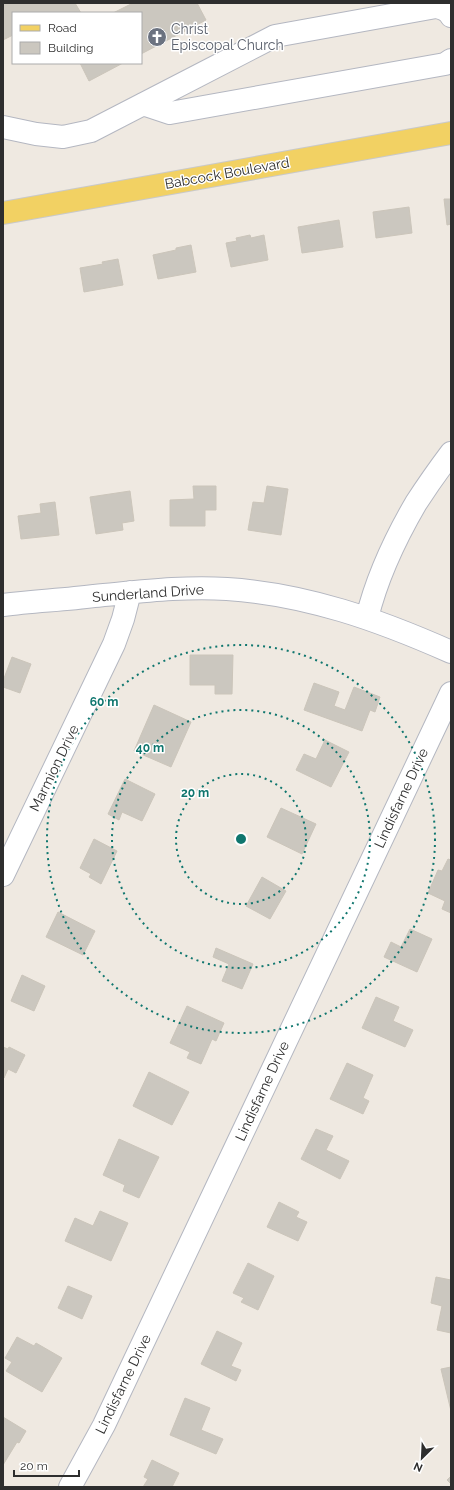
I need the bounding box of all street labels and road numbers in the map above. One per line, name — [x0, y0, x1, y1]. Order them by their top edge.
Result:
street label: Babcock Boulevard — [163, 154, 291, 192]
street label: Sunderland Drive — [92, 581, 204, 605]
street label: Marmion Drive — [26, 722, 82, 814]
street label: Lindisfarne Drive — [371, 746, 431, 850]
street label: Lindisfarne Drive — [232, 1039, 292, 1143]
street label: Lindisfarne Drive — [92, 1332, 154, 1436]

